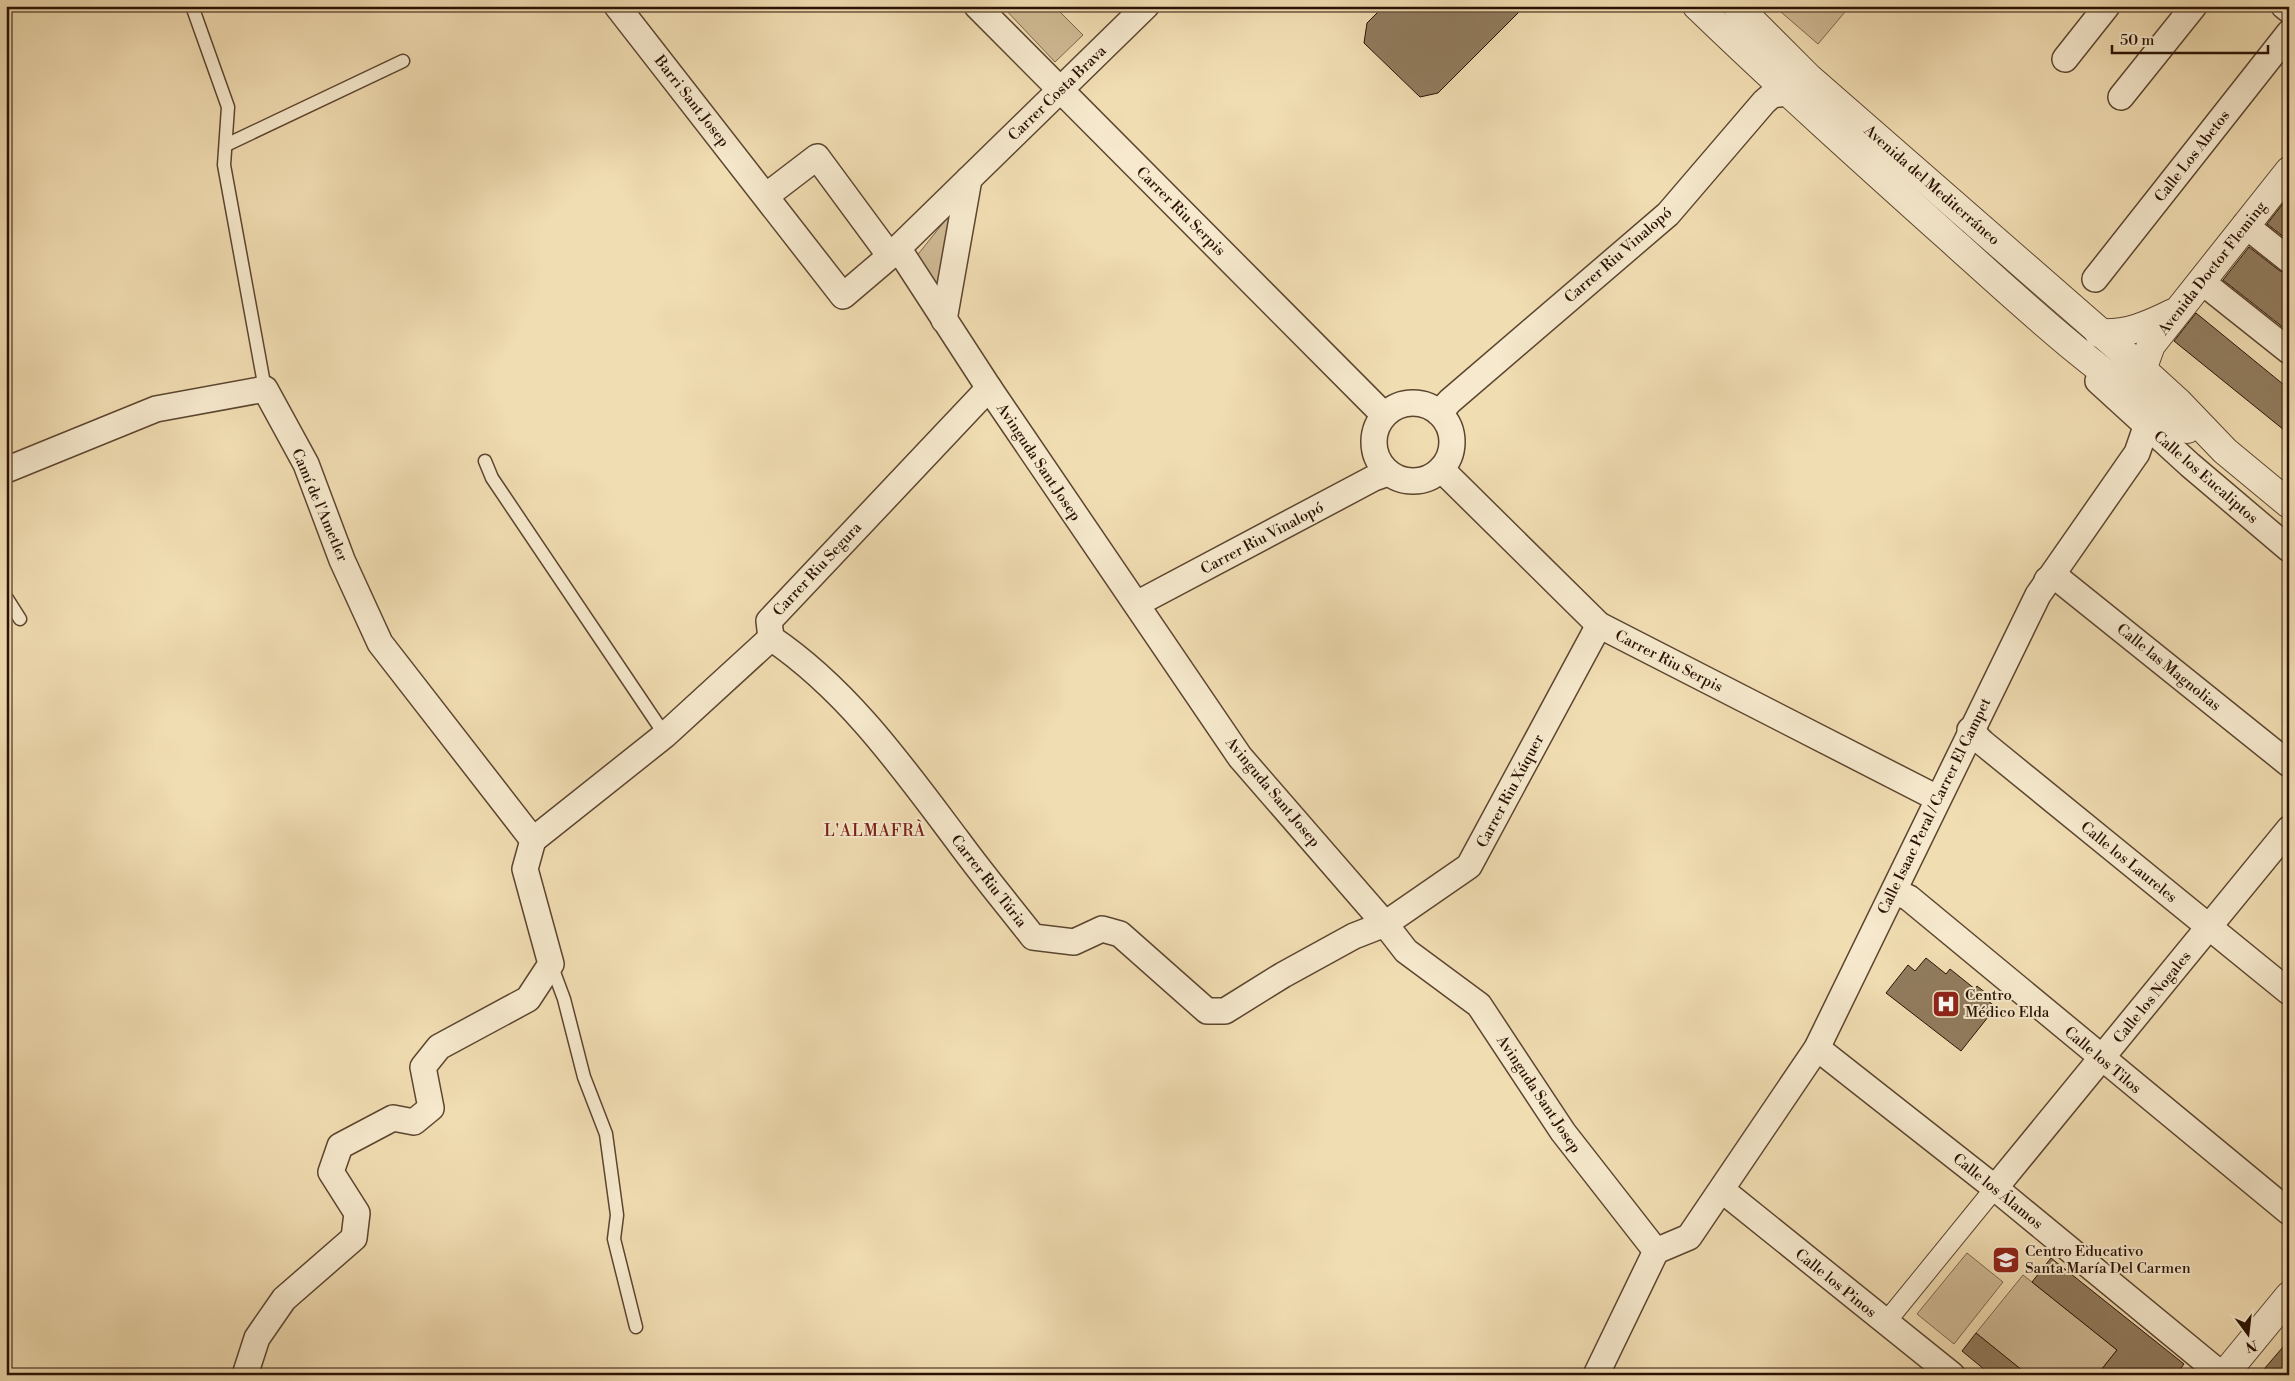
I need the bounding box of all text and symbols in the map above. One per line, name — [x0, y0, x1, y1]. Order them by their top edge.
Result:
scale bar — [2112, 22, 2269, 54]
text: 50 m — [2120, 31, 2154, 50]
street label: Carrer Costa Brava — [1004, 41, 1111, 145]
street label: Barri Sant Josep — [649, 51, 733, 151]
street label: Calle Los Abetos — [2151, 106, 2234, 206]
street label: Avenida del Mediterráneo — [1859, 121, 2003, 250]
street label: Carrer Riu Serpis — [1132, 163, 1229, 260]
street label: Avenida Doctor Fleming — [2154, 197, 2271, 340]
street label: Carrer Riu Vinalopó — [1561, 203, 1676, 307]
street label: Avinguda Sant Josep — [992, 399, 1085, 525]
street label: Calle los Eucaliptos — [2150, 427, 2262, 528]
street label: Camí de l'Ametler — [287, 446, 352, 565]
street label: Carrer Riu Vinalopó — [1198, 498, 1327, 579]
street label: Carrer Riu Segura — [769, 518, 866, 620]
street label: Calle las Magnolias — [2113, 620, 2225, 715]
street label: Carrer Riu Serpis — [1612, 626, 1726, 697]
street label: Calle Isaac Peral / Carrer El Campet — [1874, 694, 1996, 918]
street label: Carrer Riu Xúquer — [1473, 731, 1549, 851]
street label: Avinguda Sant Josep — [1220, 733, 1324, 851]
street label: Calle los Laureles — [2077, 818, 2181, 907]
district label: L'ALMAFRÀ — [824, 819, 926, 841]
street label: Carrer Riu Túria — [947, 831, 1031, 932]
street label: Calle los Nogales — [2109, 947, 2195, 1047]
place label: Centro Médico Elda — [1965, 986, 2050, 1022]
hospital icon: Centro Médico Elda — [1931, 989, 1961, 1019]
street label: Calle los Tilos — [2060, 1023, 2145, 1098]
street label: Avinguda Sant Josep — [1492, 1031, 1585, 1157]
street label: Calle los Álamos — [1949, 1148, 2047, 1234]
place label: Centro Educativo Santa María Del Carmen — [2025, 1242, 2191, 1278]
street label: Calle los Pinos — [1791, 1245, 1880, 1322]
school or university icon: Centro Educativo Santa María Del Carmen — [1991, 1245, 2021, 1275]
north arrow — [2222, 1308, 2272, 1358]
text: N — [2243, 1335, 2259, 1356]

